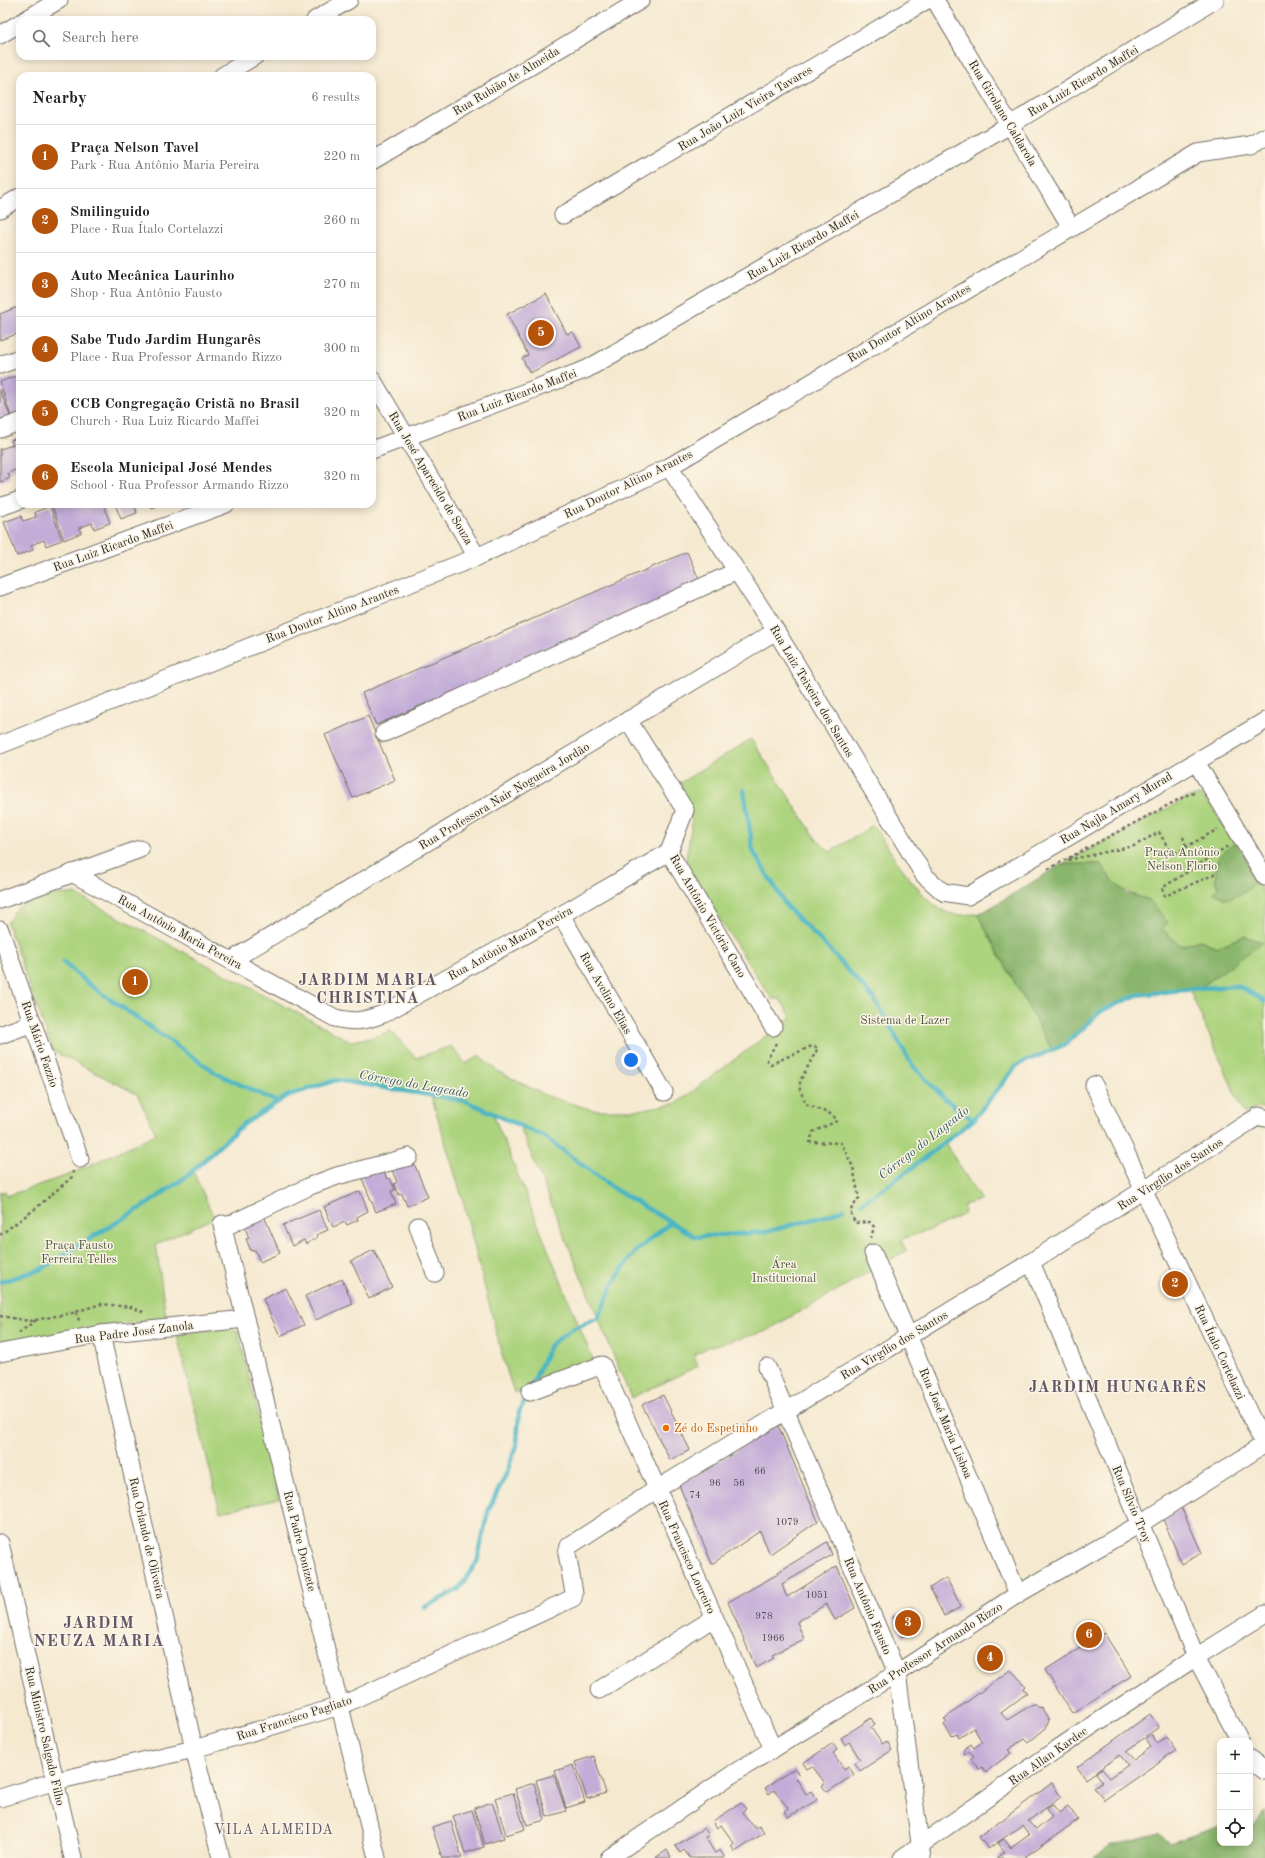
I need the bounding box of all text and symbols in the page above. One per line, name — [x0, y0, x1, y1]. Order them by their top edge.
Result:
search box — [16, 16, 376, 60]
icon: search — [30, 27, 52, 49]
text: Search here — [62, 31, 139, 46]
street label: Rua Luiz Ricardo Maffei — [1026, 44, 1141, 120]
street label: Rua Rubião de Almeida — [451, 45, 562, 118]
street label: Rua Girolano Caldarola — [966, 58, 1039, 169]
street label: Rua João Luiz Vieira Tavares — [676, 64, 815, 154]
text: Nearby — [32, 90, 87, 107]
text: 6 results — [311, 91, 360, 104]
text: Praça Nelson Tavel — [70, 141, 199, 156]
text: 1 — [41, 150, 49, 163]
text: 220 m — [323, 150, 360, 163]
text: Park · Rua Antônio Maria Pereira — [70, 159, 260, 172]
text: Smilinguido — [70, 205, 150, 220]
street label: Rua Luiz Ricardo Maffei — [746, 209, 861, 283]
text: 2 — [41, 214, 49, 227]
text: 260 m — [323, 214, 360, 227]
text: Place · Rua Ítalo Cortelazzi — [70, 223, 223, 236]
text: Auto Mecânica Laurinho — [70, 269, 235, 284]
text: 3 — [41, 278, 49, 291]
text: 270 m — [323, 278, 360, 291]
street label: Rua Doutor Altino Arantes — [846, 282, 973, 365]
text: Shop · Rua Antônio Fausto — [70, 287, 222, 300]
pin: 5 — [528, 318, 554, 348]
text: Sabe Tudo Jardim Hungarês — [70, 333, 261, 348]
text: 4 — [41, 342, 49, 355]
text: 300 m — [323, 342, 360, 355]
text: Place · Rua Professor Armando Rizzo — [70, 351, 282, 364]
street label: Rua Luiz Ricardo Maffei — [456, 368, 579, 424]
text: CCB Congregação Cristã no Brasil — [70, 397, 300, 412]
text: 5 — [41, 406, 49, 419]
text: 320 m — [323, 406, 360, 419]
street label: Rua José Aparecido de Souza — [386, 410, 475, 547]
text: Church · Rua Luiz Ricardo Maffei — [70, 415, 259, 428]
street label: Rua Doutor Altino Arantes — [562, 448, 695, 521]
text: Escola Municipal José Mendes — [70, 461, 272, 476]
text: 6 — [41, 470, 49, 483]
text: 320 m — [323, 470, 360, 483]
text: School · Rua Professor Armando Rizzo — [70, 479, 289, 492]
street label: Rua Luiz Ricardo Maffei — [52, 520, 175, 574]
street label: Rua Doutor Altino Arantes — [264, 584, 401, 646]
street label: Rua Luiz Teixeira dos Santos — [767, 623, 855, 760]
street label: Rua Professora Nair Nogueira Jordão — [417, 741, 592, 853]
street label: Rua Najla Amary Murad — [1058, 771, 1175, 847]
park label: Praça Antônio Nelson Florio — [1144, 847, 1220, 873]
street label: Rua Antônio Victória Cano — [667, 853, 747, 980]
street label: Rua Antônio Maria Pereira — [115, 894, 244, 972]
street label: Rua Antônio Maria Pereira — [446, 905, 575, 983]
street label: Rua Avelino Elias — [577, 951, 633, 1036]
pin: 1 — [122, 967, 148, 997]
district label: JARDIM MARIA CHRISTINA — [299, 973, 437, 1007]
street label: Rua Mário Fazzio — [19, 999, 60, 1089]
park label: Sistema de Lazer — [860, 1015, 950, 1027]
your location — [621, 1050, 641, 1070]
water label: Córrego do Lageado — [358, 1068, 469, 1101]
water label: Córrego do Lageado — [876, 1104, 972, 1182]
street label: Rua Virgílio dos Santos — [1116, 1136, 1225, 1213]
park label: Praça Fausto Ferreira Telles — [41, 1240, 117, 1266]
park label: Área Institucional — [752, 1256, 816, 1285]
pin: 2 — [1162, 1269, 1188, 1299]
street label: Rua Ítalo Cortelazzi — [1192, 1302, 1249, 1402]
street label: Rua Virgílio dos Santos — [839, 1309, 950, 1383]
street label: Rua Padre José Zanola — [74, 1320, 194, 1346]
street label: Rua José Maria Lisboa — [916, 1366, 974, 1480]
district label: JARDIM HUNGARÊS — [1029, 1376, 1207, 1396]
marker: Zé do Espetinho — [661, 1423, 671, 1433]
place label: Zé do Espetinho — [674, 1423, 758, 1435]
street label: Rua Sílvio Troy — [1109, 1464, 1153, 1545]
house number: 66 — [754, 1466, 766, 1476]
street label: Rua Orlando de Oliveira — [126, 1476, 166, 1600]
house number: 96 — [709, 1478, 721, 1488]
house number: 56 — [733, 1478, 745, 1488]
street label: Rua Padre Donizete — [281, 1490, 317, 1593]
house number: 74 — [689, 1490, 701, 1500]
street label: Rua Francisco Loureiro — [656, 1499, 717, 1616]
house number: 1079 — [775, 1517, 799, 1527]
street label: Rua Antônio Fausto — [841, 1556, 893, 1657]
house number: 1051 — [805, 1590, 829, 1600]
street label: Rua Professor Armando Rizzo — [866, 1601, 1005, 1697]
pin: 3 — [895, 1608, 921, 1638]
house number: 978 — [755, 1611, 773, 1621]
district label: JARDIM NEUZA MARIA — [33, 1616, 165, 1650]
pin: 6 — [1076, 1620, 1102, 1650]
house number: 1966 — [761, 1633, 785, 1643]
pin: 4 — [977, 1643, 1003, 1673]
street label: Rua Ministro Salgado Filho — [22, 1665, 66, 1807]
street label: Rua Francisco Pagliato — [235, 1695, 354, 1743]
street label: Rua Allan Kardec — [1007, 1725, 1090, 1788]
map controls — [1217, 1738, 1253, 1846]
button: + — [1217, 1738, 1253, 1774]
button: − — [1217, 1774, 1253, 1810]
button: locate — [1217, 1810, 1253, 1846]
district label: VILA ALMEIDA — [214, 1823, 334, 1837]

